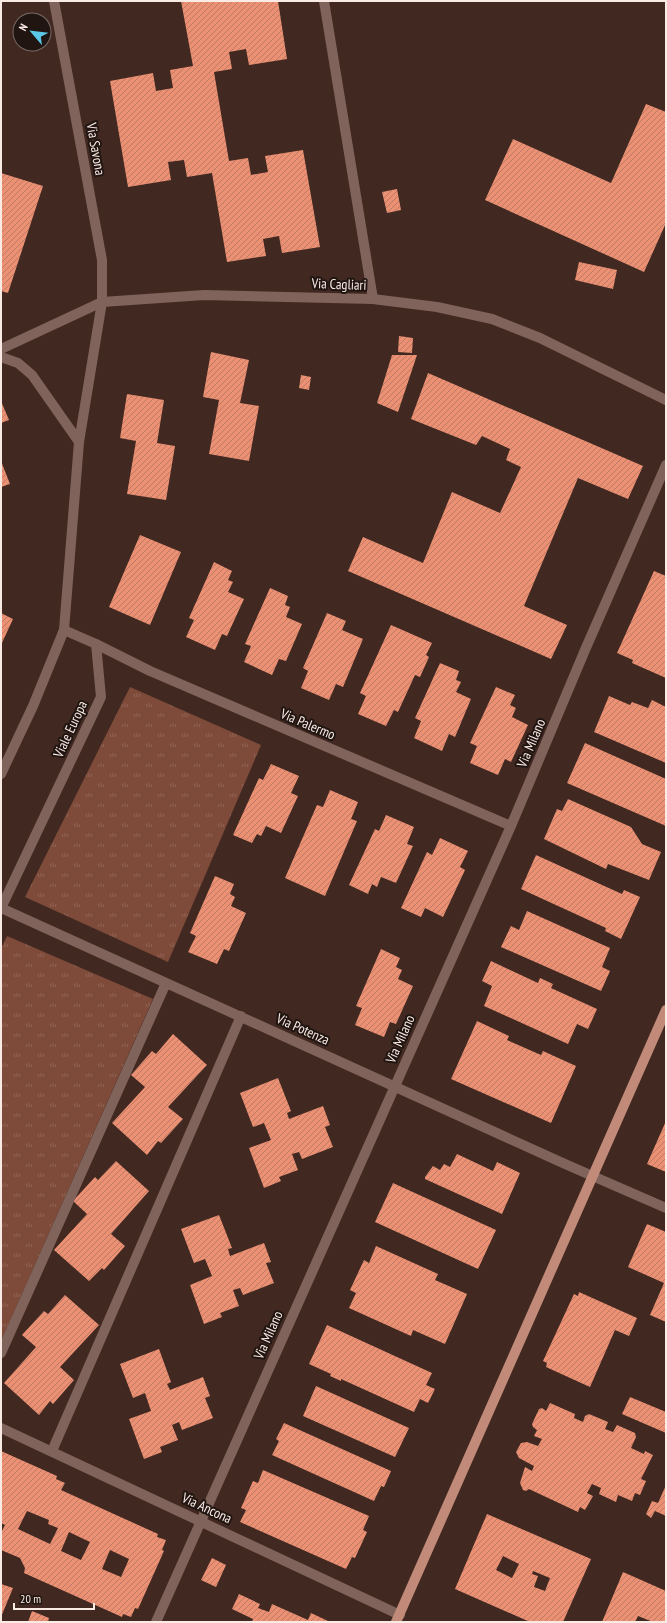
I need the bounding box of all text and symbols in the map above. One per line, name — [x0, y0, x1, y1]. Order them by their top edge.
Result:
north arrow — [12, 12, 52, 52]
text: N — [16, 21, 31, 33]
street label: Via Savona — [82, 120, 109, 177]
street label: Via Cagliari — [310, 274, 367, 294]
street label: Viale Europa — [49, 698, 91, 761]
street label: Via Palermo — [277, 704, 338, 744]
street label: Via Milano — [512, 716, 549, 771]
street label: Via Potenza — [273, 1009, 332, 1049]
street label: Via Milano — [381, 1012, 419, 1067]
street label: Via Milano — [249, 1308, 287, 1363]
street label: Via Ancona — [178, 1488, 235, 1527]
scale bar — [14, 1585, 94, 1611]
text: 20 m — [20, 1591, 41, 1606]

